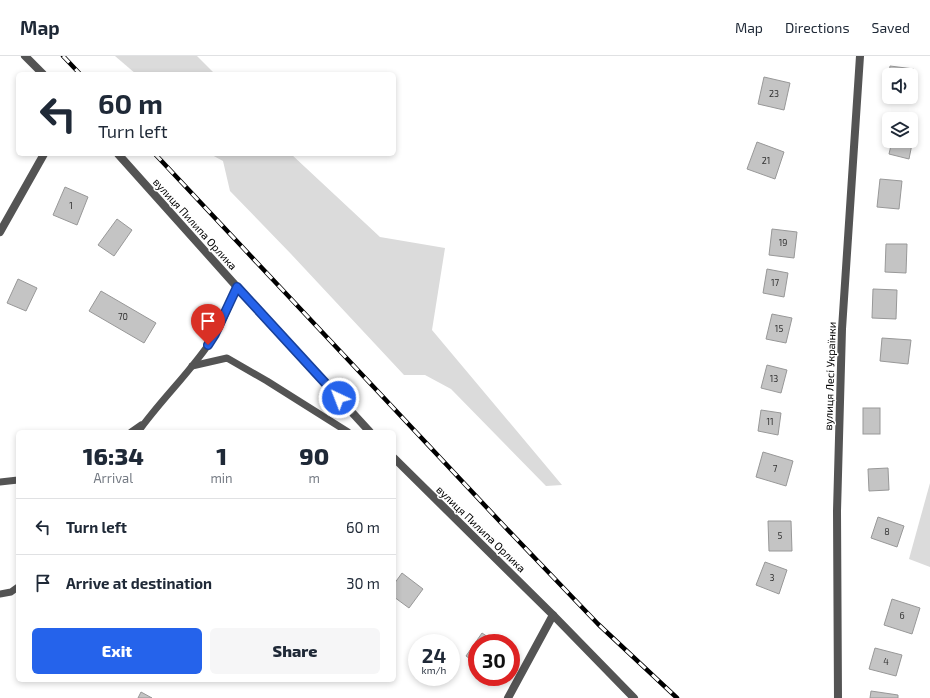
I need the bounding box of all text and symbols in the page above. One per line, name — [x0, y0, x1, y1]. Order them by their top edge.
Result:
text: Map — [20, 16, 60, 39]
text: Map — [735, 19, 763, 36]
text: Directions — [785, 19, 850, 36]
text: Saved — [872, 19, 910, 36]
map controls — [882, 68, 918, 148]
button: sound — [882, 68, 918, 104]
text: 60 m — [98, 86, 163, 120]
icon: left — [32, 88, 84, 140]
house number: 23 — [769, 88, 779, 99]
button: layers — [882, 112, 918, 148]
text: Turn left — [98, 120, 168, 142]
house number: 21 — [762, 155, 770, 166]
street label: вулиця Пилипа Орлика — [150, 175, 240, 273]
house number: 1 — [69, 200, 73, 211]
house number: 19 — [779, 237, 787, 248]
house number: 17 — [771, 277, 779, 288]
pin — [191, 304, 225, 345]
icon: arrive — [197, 310, 219, 332]
house number: 70 — [118, 311, 128, 322]
street label: вулиця Лесі Українки — [821, 321, 839, 431]
house number: 15 — [775, 323, 783, 334]
house number: 13 — [770, 373, 778, 384]
position arrow — [318, 377, 360, 419]
house number: 11 — [766, 416, 774, 427]
text: 16:34 — [83, 441, 144, 470]
text: 1 — [216, 441, 227, 470]
text: 90 — [299, 441, 329, 470]
house number: 7 — [773, 463, 778, 474]
text: Arrival — [93, 470, 133, 486]
text: min — [210, 470, 233, 486]
text: m — [309, 470, 320, 486]
street label: вулиця Пилипа Орлика — [433, 483, 529, 575]
icon: left — [32, 516, 54, 538]
text: Turn left — [66, 518, 127, 536]
text: 60 m — [346, 518, 380, 536]
house number: 8 — [884, 526, 890, 537]
house number: 5 — [778, 530, 783, 541]
icon: arrive — [32, 572, 54, 594]
house number: 3 — [769, 572, 775, 583]
text: Arrive at destination — [66, 574, 212, 592]
text: 30 m — [346, 574, 380, 592]
house number: 6 — [899, 610, 905, 621]
button: Exit — [32, 628, 202, 674]
button: Share — [210, 628, 380, 674]
speed limit sign: 30 — [468, 634, 520, 686]
text: 24 — [422, 643, 446, 667]
house number: 4 — [883, 656, 889, 667]
text: km/h — [422, 664, 446, 676]

